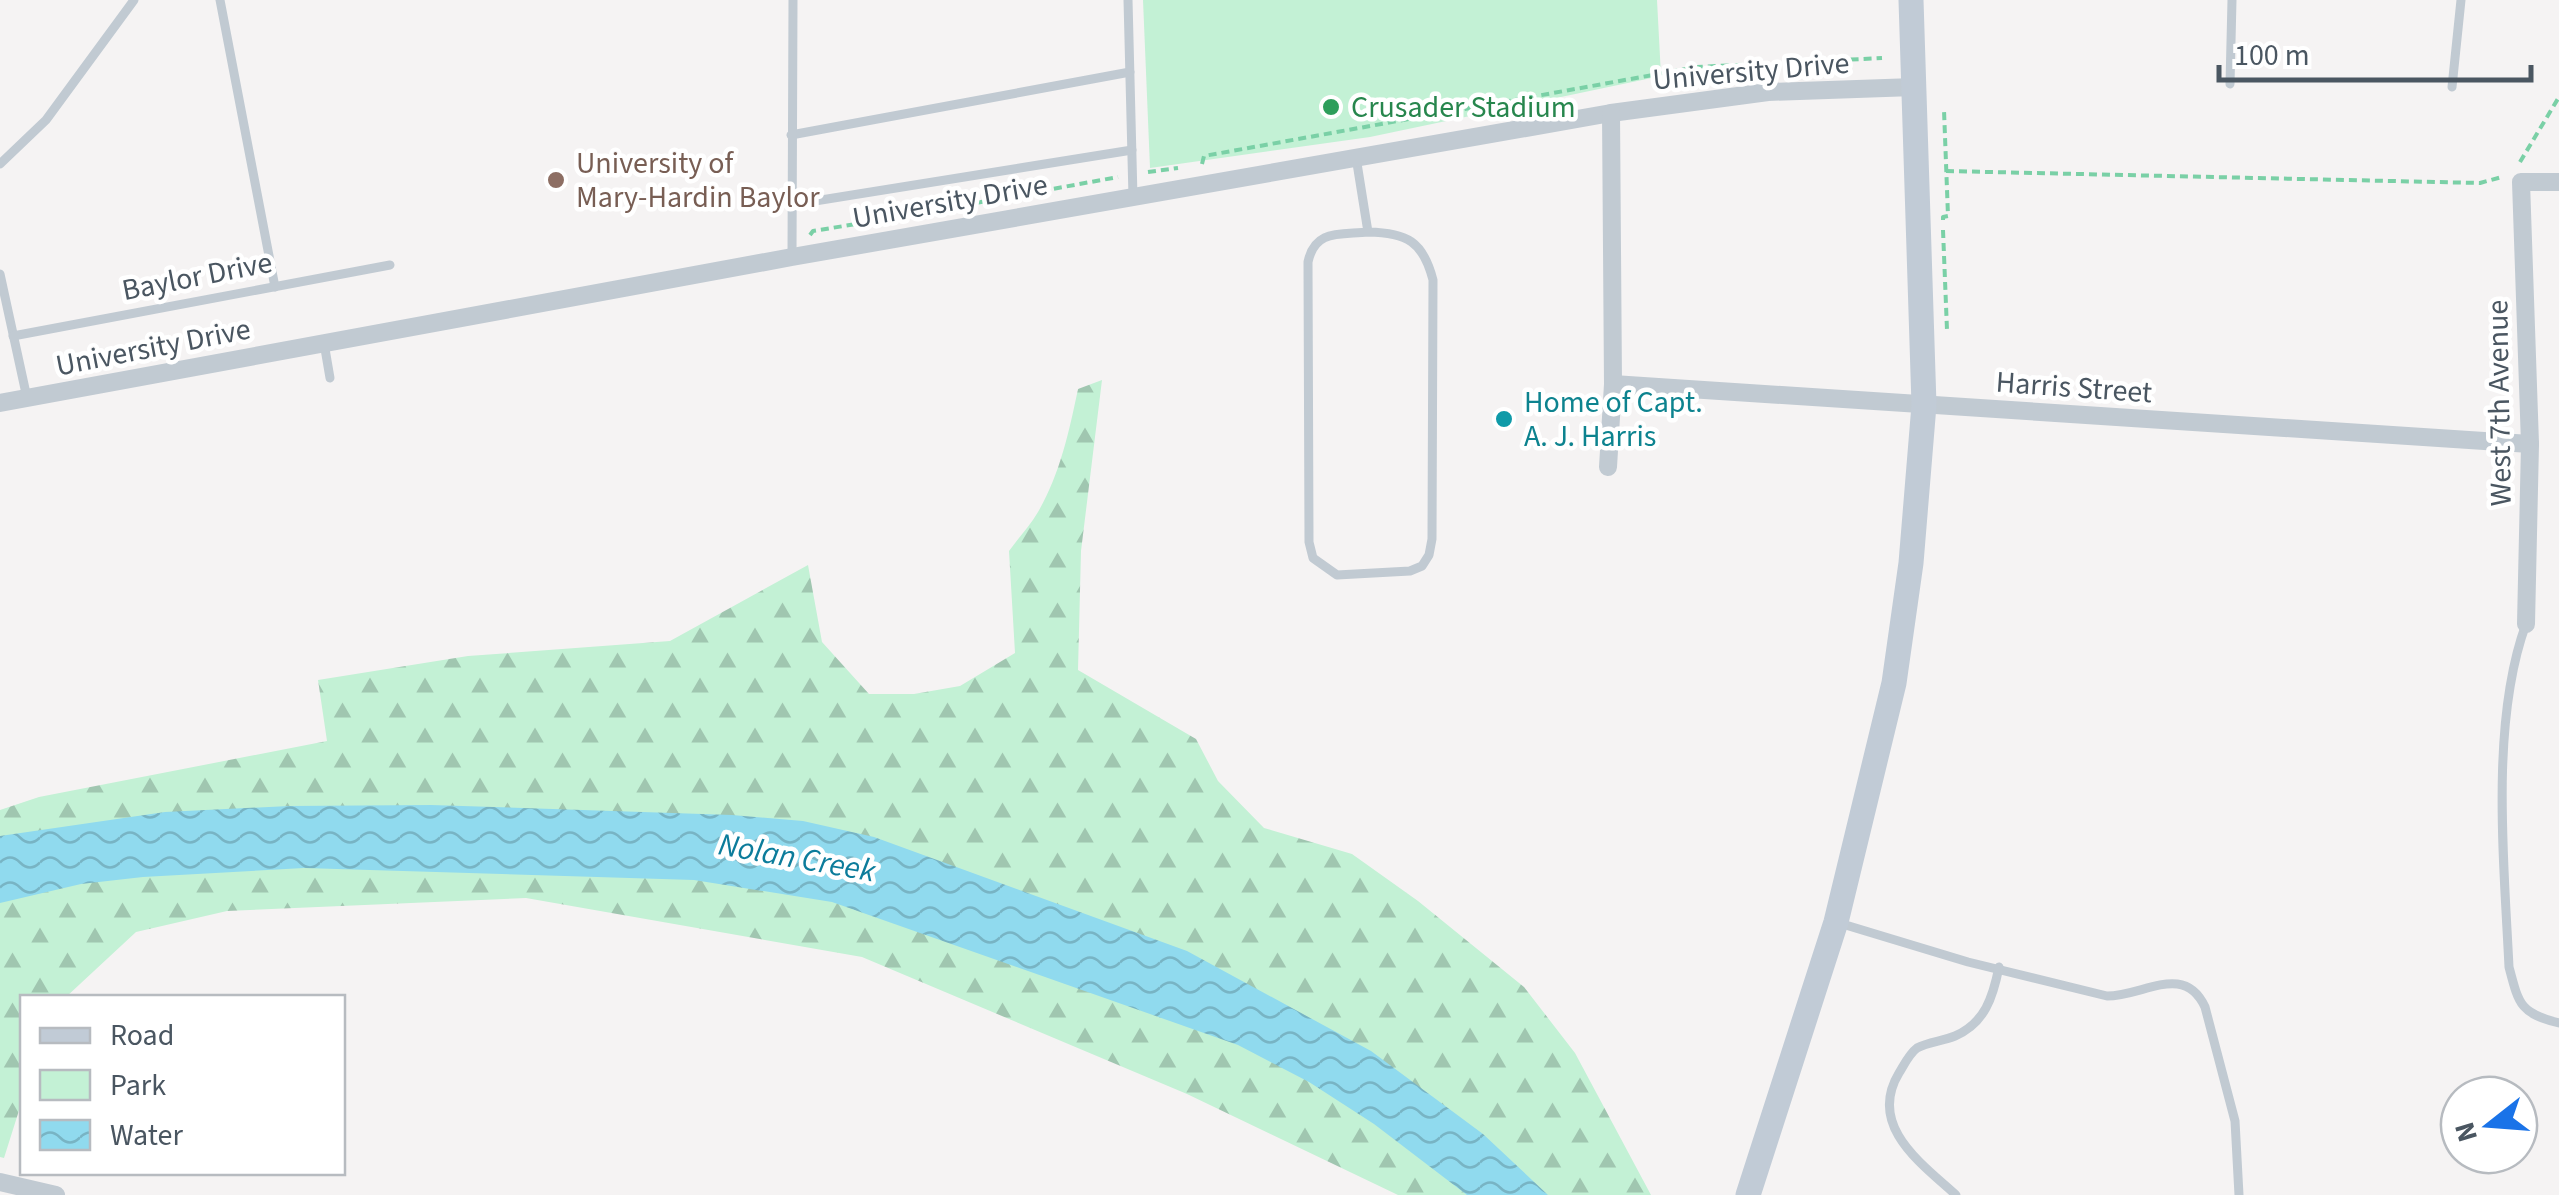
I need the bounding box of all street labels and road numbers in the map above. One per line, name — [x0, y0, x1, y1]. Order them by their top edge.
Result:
street label: University Drive — [1651, 41, 1851, 102]
street label: University Drive — [849, 163, 1051, 240]
street label: Baylor Drive — [118, 241, 276, 312]
street label: West 7th Avenue — [2476, 299, 2523, 507]
street label: University Drive — [52, 308, 254, 387]
street label: Harris Street — [1994, 361, 2154, 414]

